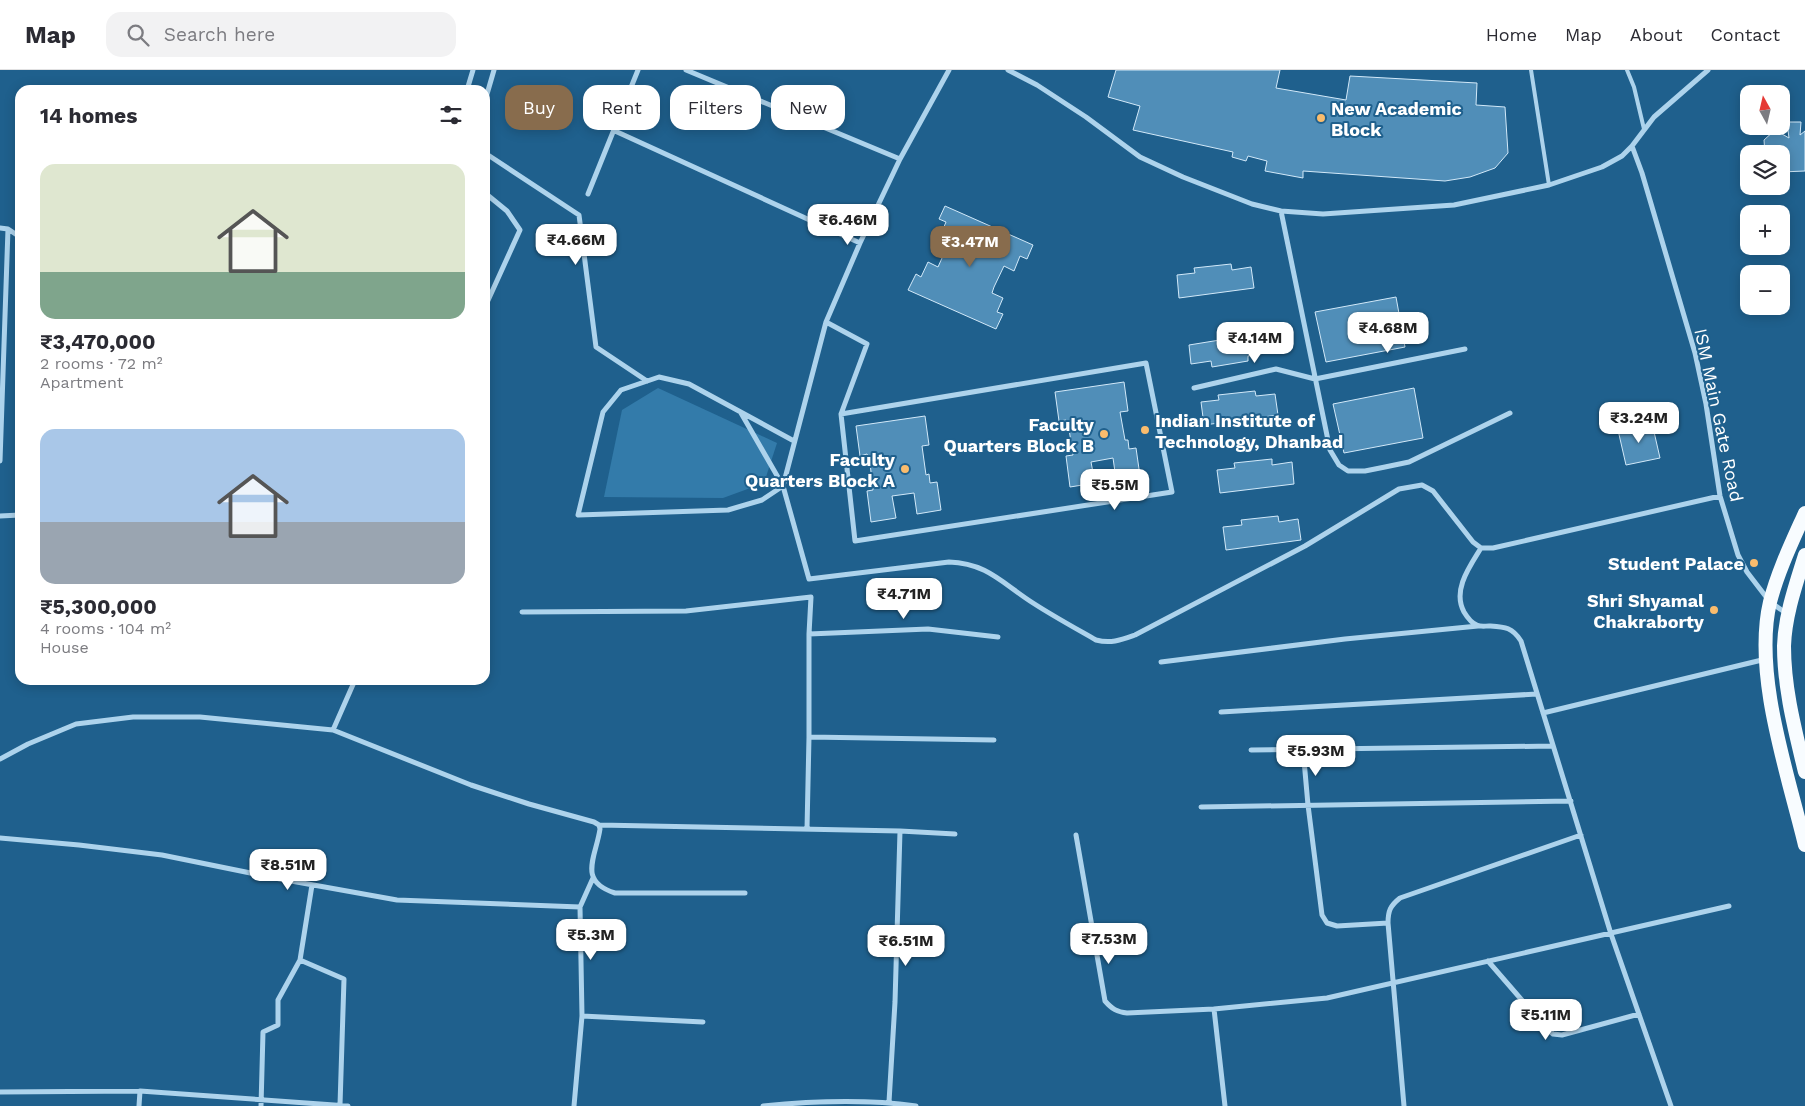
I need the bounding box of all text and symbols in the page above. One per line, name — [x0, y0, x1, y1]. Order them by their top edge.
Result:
search box — [106, 12, 456, 57]
text: Map — [25, 21, 76, 49]
icon: search — [124, 21, 152, 49]
text: Search here — [164, 23, 275, 46]
text: Home — [1486, 24, 1537, 45]
text: Map — [1565, 24, 1602, 45]
text: About — [1630, 24, 1682, 45]
text: Contact — [1710, 24, 1780, 45]
chip: Buy — [505, 85, 573, 130]
chip: Rent — [583, 85, 660, 130]
chip: Filters — [670, 85, 761, 130]
chip: New — [771, 85, 845, 130]
north arrow — [1740, 85, 1790, 135]
map controls — [1740, 85, 1790, 315]
place label: New Academic Block — [1331, 98, 1462, 140]
icon: filters — [437, 101, 465, 129]
text: 14 homes — [40, 103, 137, 128]
marker: New Academic Block — [1315, 112, 1327, 124]
button: layers — [1740, 145, 1790, 195]
icon: home — [208, 196, 298, 286]
pin: ₹6.46M — [807, 204, 889, 246]
button: + — [1740, 205, 1790, 255]
text: ₹6.46M — [819, 210, 877, 229]
pin: ₹4.66M — [535, 224, 617, 266]
pin: ₹3.47M — [929, 226, 1011, 268]
text: ₹4.66M — [547, 230, 605, 249]
text: ₹3.47M — [941, 232, 999, 251]
button: − — [1740, 265, 1790, 315]
pin: ₹4.68M — [1347, 312, 1429, 354]
text: ₹4.68M — [1359, 318, 1417, 337]
pin: ₹4.14M — [1214, 322, 1296, 364]
street label: ISM Main Gate Road — [1690, 326, 1748, 504]
text: ₹4.14M — [1228, 328, 1282, 347]
text: ₹3,470,000 — [40, 329, 156, 354]
text: 2 rooms · 72 m² — [40, 354, 163, 373]
text: Apartment — [40, 373, 123, 392]
pin: ₹3.24M — [1598, 402, 1680, 444]
text: ₹3.24M — [1610, 408, 1668, 427]
place label: Indian Institute of Technology, Dhanbad — [1155, 410, 1343, 452]
place label: Faculty Quarters Block B — [943, 414, 1095, 456]
marker: Indian Institute of Technology, Dhanbad — [1139, 424, 1151, 436]
marker: Faculty Quarters Block B — [1098, 428, 1110, 440]
place label: Faculty Quarters Block A — [745, 449, 896, 491]
icon: home — [208, 461, 298, 551]
marker: Faculty Quarters Block A — [899, 463, 911, 475]
pin: ₹5.5M — [1080, 468, 1150, 511]
text: ₹5.5M — [1091, 475, 1139, 494]
place label: Student Palace — [1608, 553, 1744, 574]
marker: Student Palace — [1748, 557, 1760, 569]
pin: ₹4.71M — [863, 578, 945, 620]
text: ₹4.71M — [877, 584, 931, 603]
place label: Shri Shyamal Chakraborty — [1587, 590, 1705, 632]
text: ₹5,300,000 — [40, 594, 157, 619]
marker: Shri Shyamal Chakraborty — [1708, 604, 1720, 616]
text: 4 rooms · 104 m² — [40, 619, 171, 638]
text: House — [40, 638, 89, 657]
pin: ₹5.93M — [1275, 734, 1357, 777]
text: ₹5.93M — [1287, 741, 1345, 760]
pin: ₹8.51M — [247, 848, 329, 891]
text: ₹8.51M — [260, 855, 316, 874]
pin: ₹5.3M — [556, 918, 626, 961]
pin: ₹7.53M — [1068, 922, 1150, 965]
pin: ₹6.51M — [865, 924, 947, 967]
text: ₹5.3M — [567, 925, 615, 944]
text: ₹7.53M — [1081, 929, 1137, 948]
text: ₹6.51M — [879, 931, 933, 950]
pin: ₹5.11M — [1505, 998, 1587, 1041]
text: ₹5.11M — [1521, 1005, 1571, 1024]

